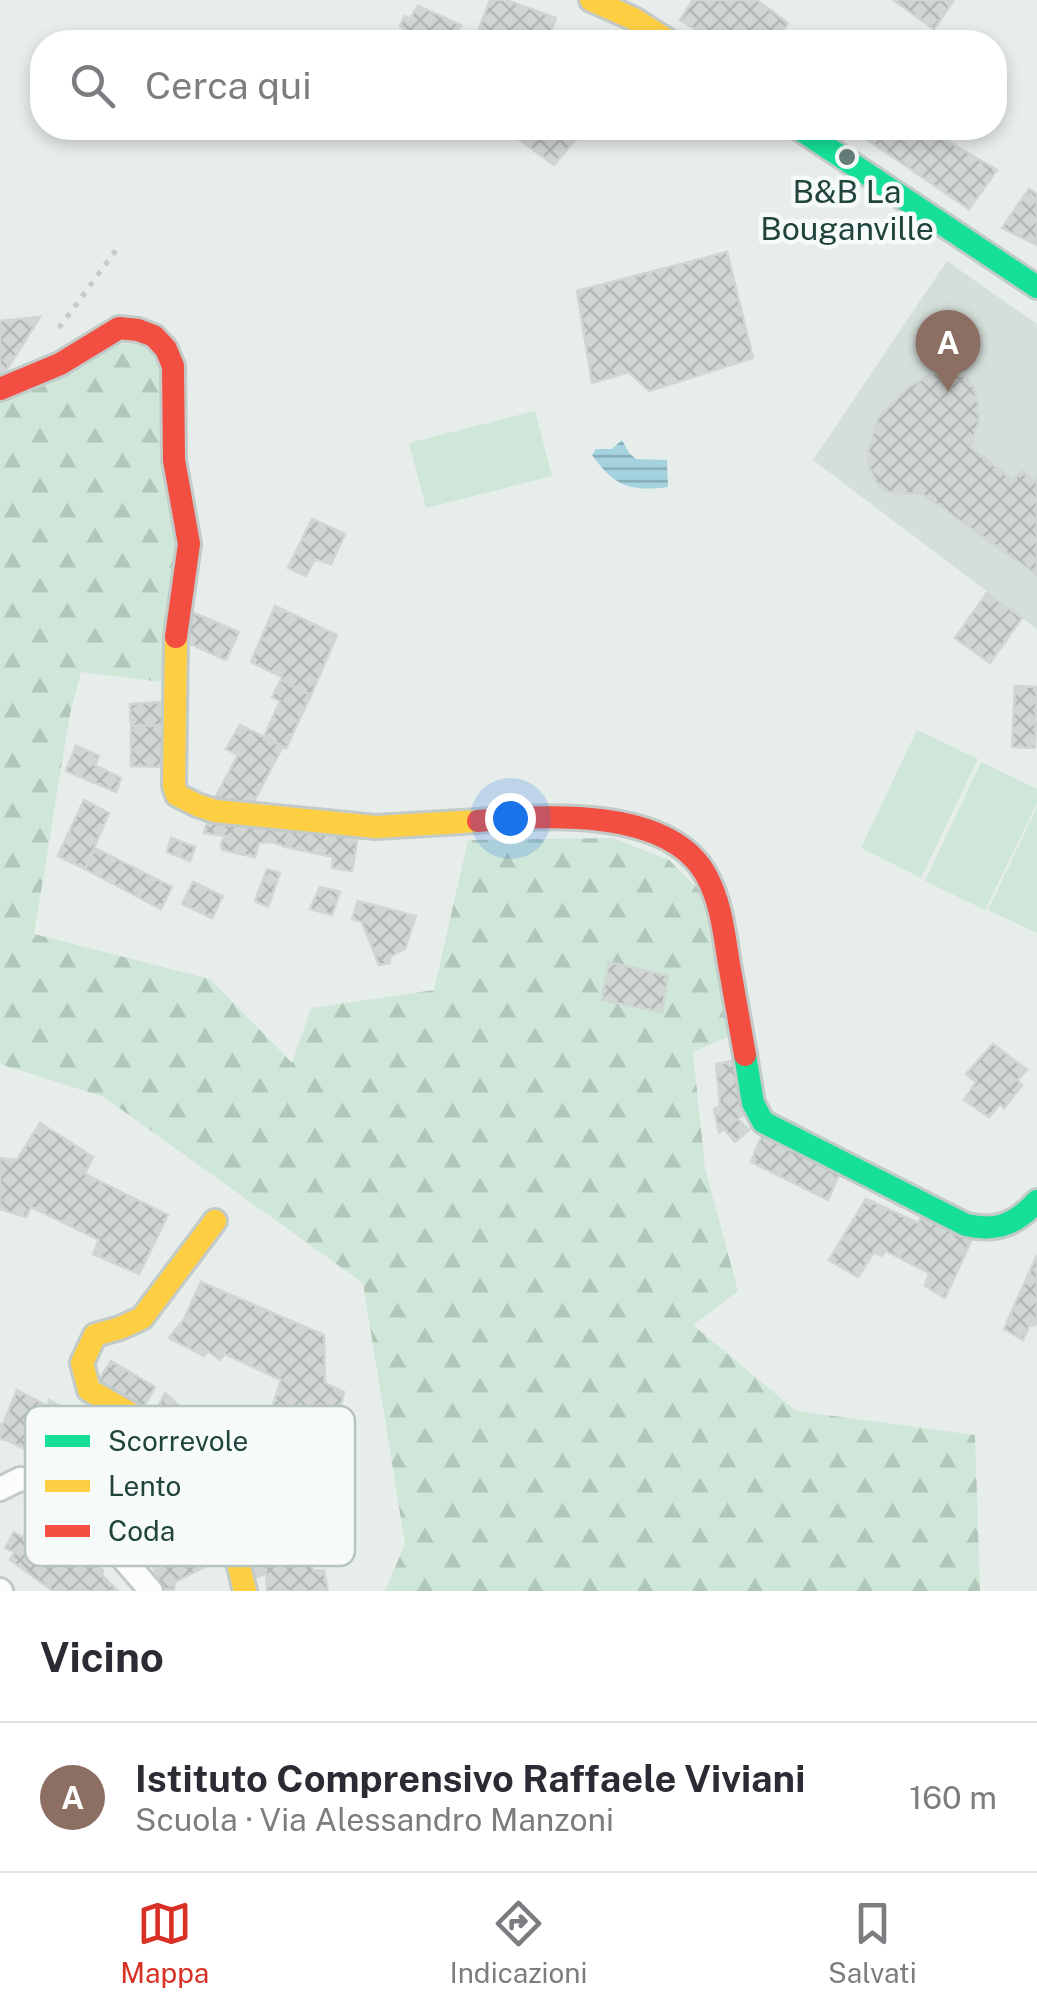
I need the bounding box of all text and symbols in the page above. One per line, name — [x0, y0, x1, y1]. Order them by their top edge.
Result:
search box — [30, 30, 1007, 140]
icon: search — [65, 58, 120, 113]
text: Cerca qui — [145, 63, 312, 108]
marker: B&B La Bouganville — [836, 146, 858, 168]
place label: B&B La Bouganville — [760, 173, 934, 247]
pin: A — [916, 310, 980, 392]
your location — [485, 793, 536, 844]
legend — [25, 1406, 355, 1566]
text: Scorrevole — [108, 1424, 248, 1457]
text: Lento — [108, 1469, 181, 1502]
text: Coda — [108, 1514, 175, 1547]
text: Vicino — [40, 1632, 164, 1681]
text: Istituto Comprensivo Raffaele Viviani — [135, 1756, 805, 1801]
text: A — [61, 1779, 84, 1816]
text: 160 m — [909, 1779, 997, 1816]
text: Scuola · Via Alessandro Manzoni — [135, 1801, 614, 1838]
tab: Mappa — [120, 1896, 209, 1989]
tab: Indicazioni — [450, 1896, 587, 1989]
tab: Salvati — [828, 1896, 917, 1989]

